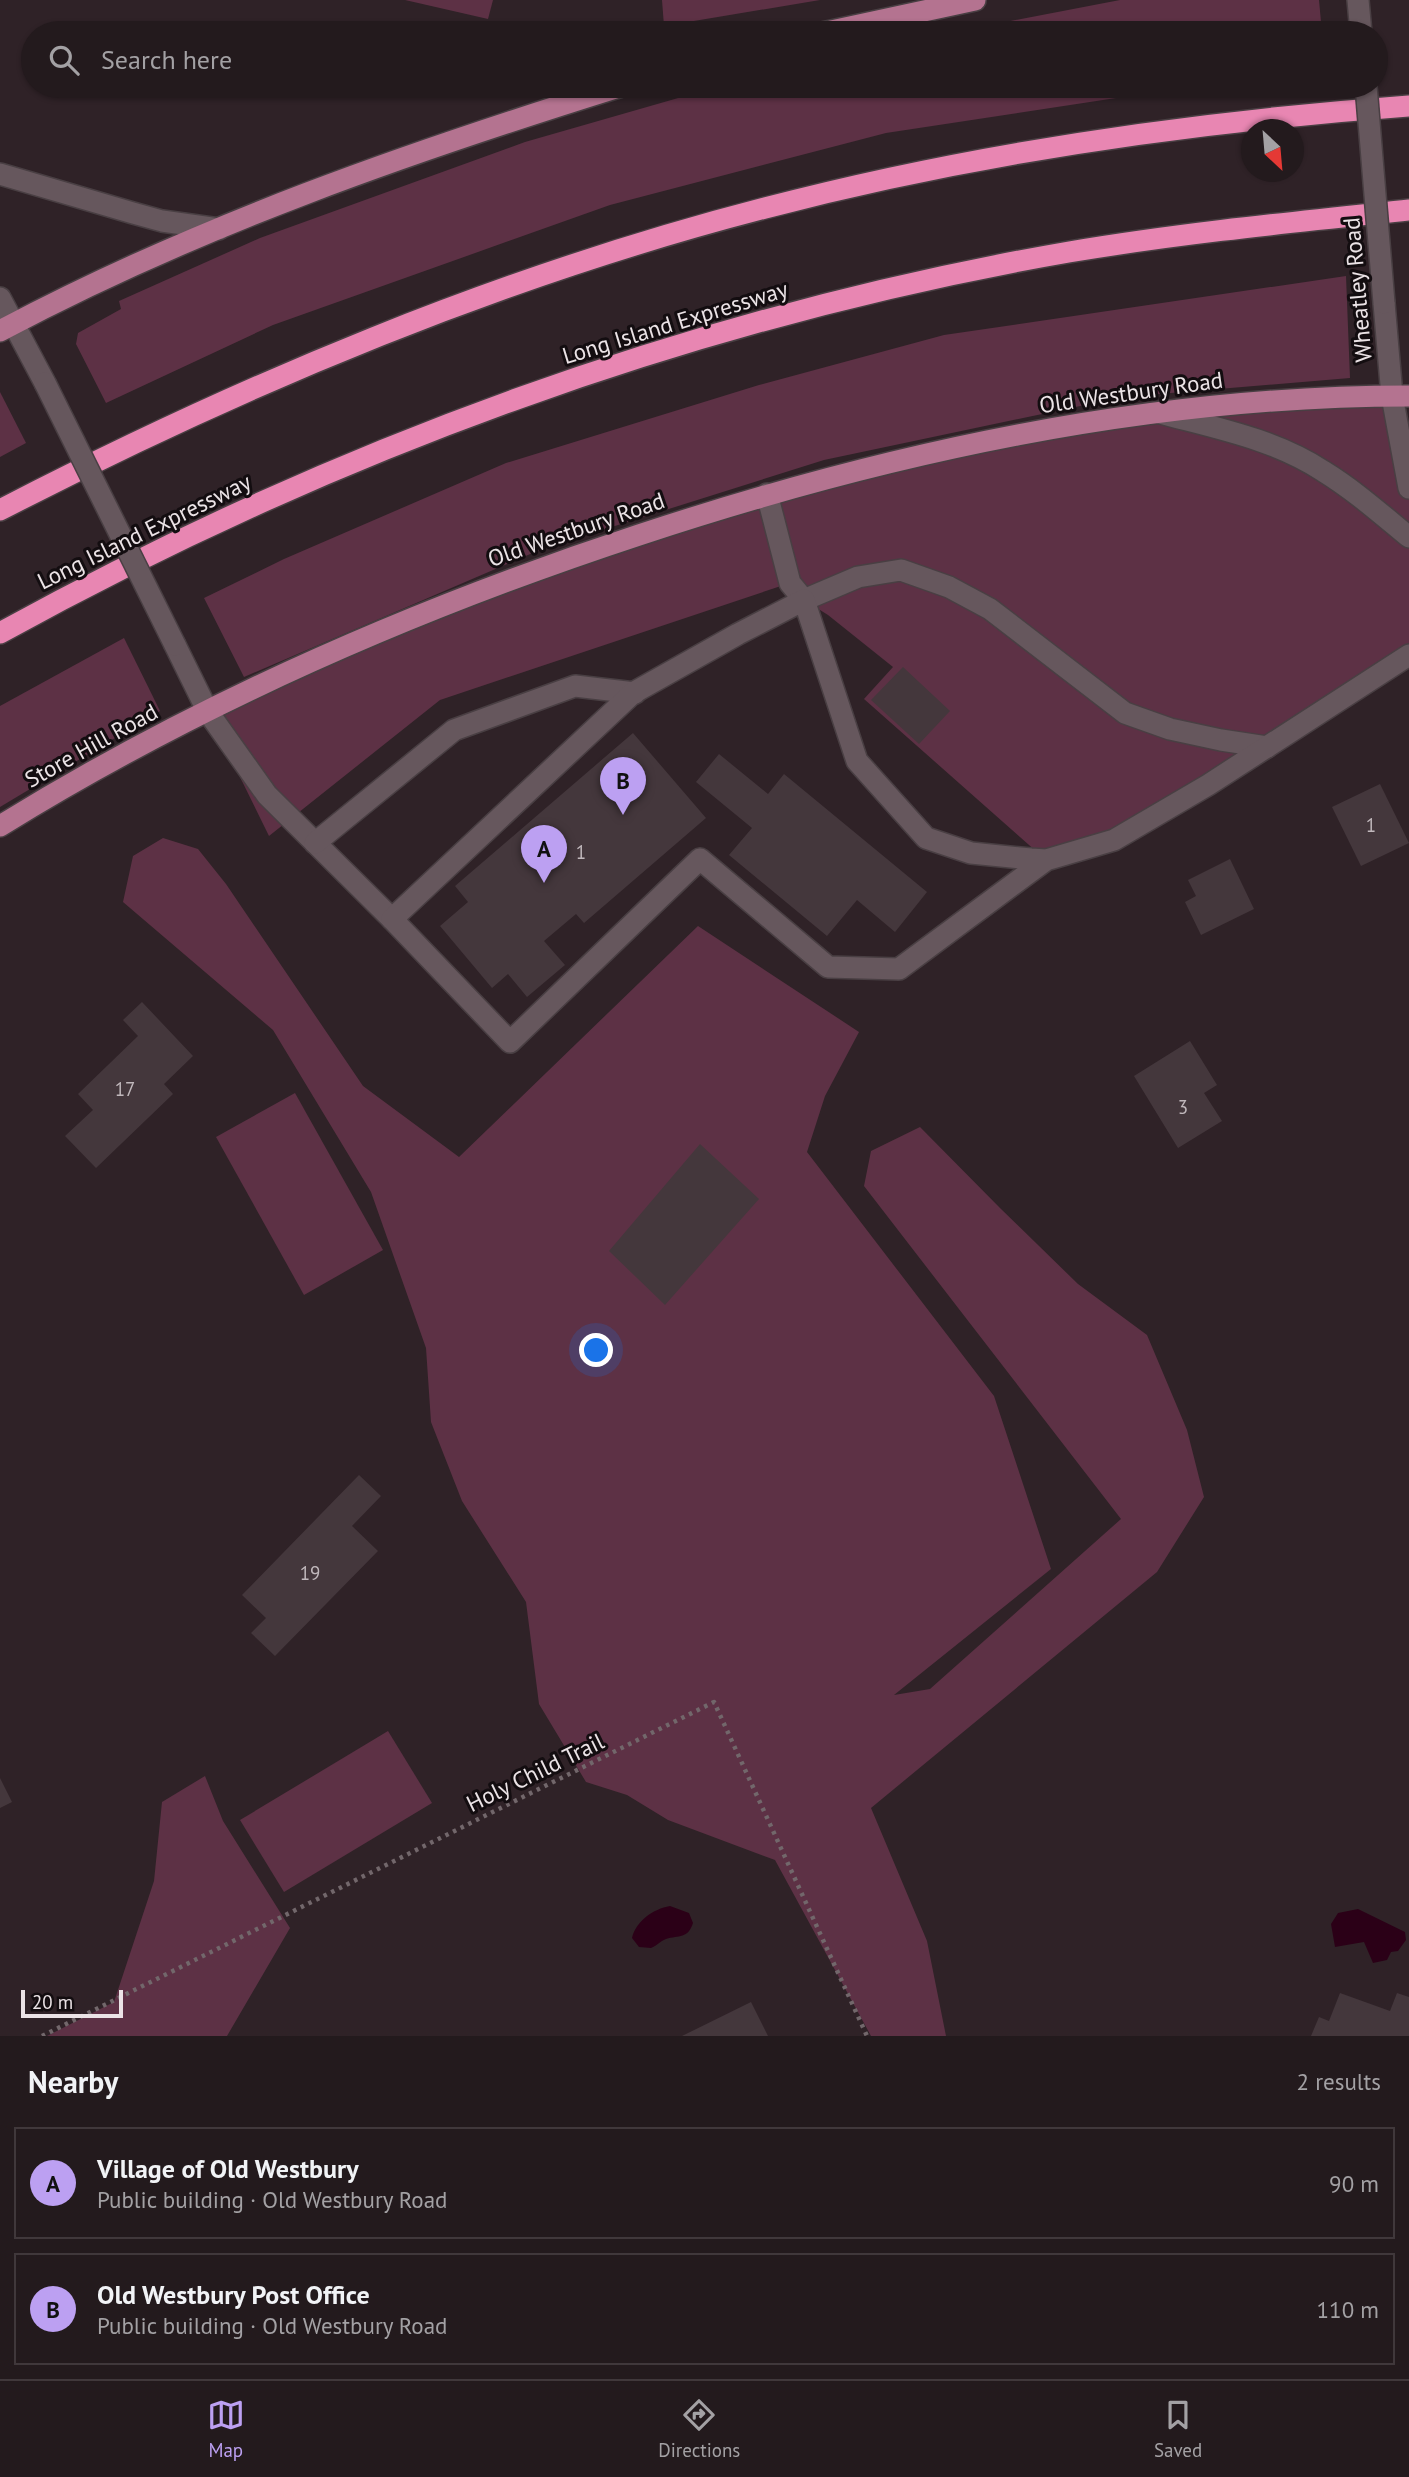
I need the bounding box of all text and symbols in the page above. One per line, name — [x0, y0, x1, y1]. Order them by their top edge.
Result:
search box — [21, 21, 1388, 98]
icon: search — [45, 41, 83, 79]
text: Search here — [101, 43, 232, 76]
north arrow — [1241, 119, 1304, 182]
street label: Wheatley Road — [1336, 216, 1378, 364]
street label: Long Island Expressway — [559, 274, 791, 370]
street label: Old Westbury Road — [1037, 365, 1225, 419]
street label: Long Island Expressway — [32, 467, 256, 595]
street label: Old Westbury Road — [484, 485, 668, 573]
street label: Store Hill Road — [19, 697, 163, 793]
pin: B — [600, 757, 646, 815]
house number: 1 — [1366, 813, 1376, 837]
pin: A — [521, 825, 567, 883]
house number: 1 — [576, 840, 586, 864]
house number: 17 — [115, 1077, 135, 1101]
house number: 3 — [1178, 1095, 1188, 1119]
your location — [579, 1333, 613, 1367]
house number: 19 — [300, 1561, 320, 1585]
street label: Holy Child Trail — [462, 1726, 609, 1818]
scale bar — [21, 1987, 122, 2019]
text: 20 m — [32, 1990, 73, 2014]
text: Nearby — [28, 2062, 118, 2101]
text: 2 results — [1297, 2067, 1381, 2096]
text: Village of Old Westbury — [97, 2152, 359, 2185]
text: A — [46, 2169, 60, 2198]
text: 90 m — [1329, 2169, 1379, 2198]
text: Public building · Old Westbury Road — [97, 2185, 447, 2214]
text: Old Westbury Post Office — [97, 2278, 370, 2311]
text: B — [46, 2295, 60, 2324]
text: 110 m — [1317, 2295, 1379, 2324]
text: Public building · Old Westbury Road — [97, 2311, 447, 2340]
tab: Map — [207, 2396, 245, 2462]
tab: Directions — [658, 2396, 740, 2462]
tab: Saved — [1154, 2396, 1202, 2462]

